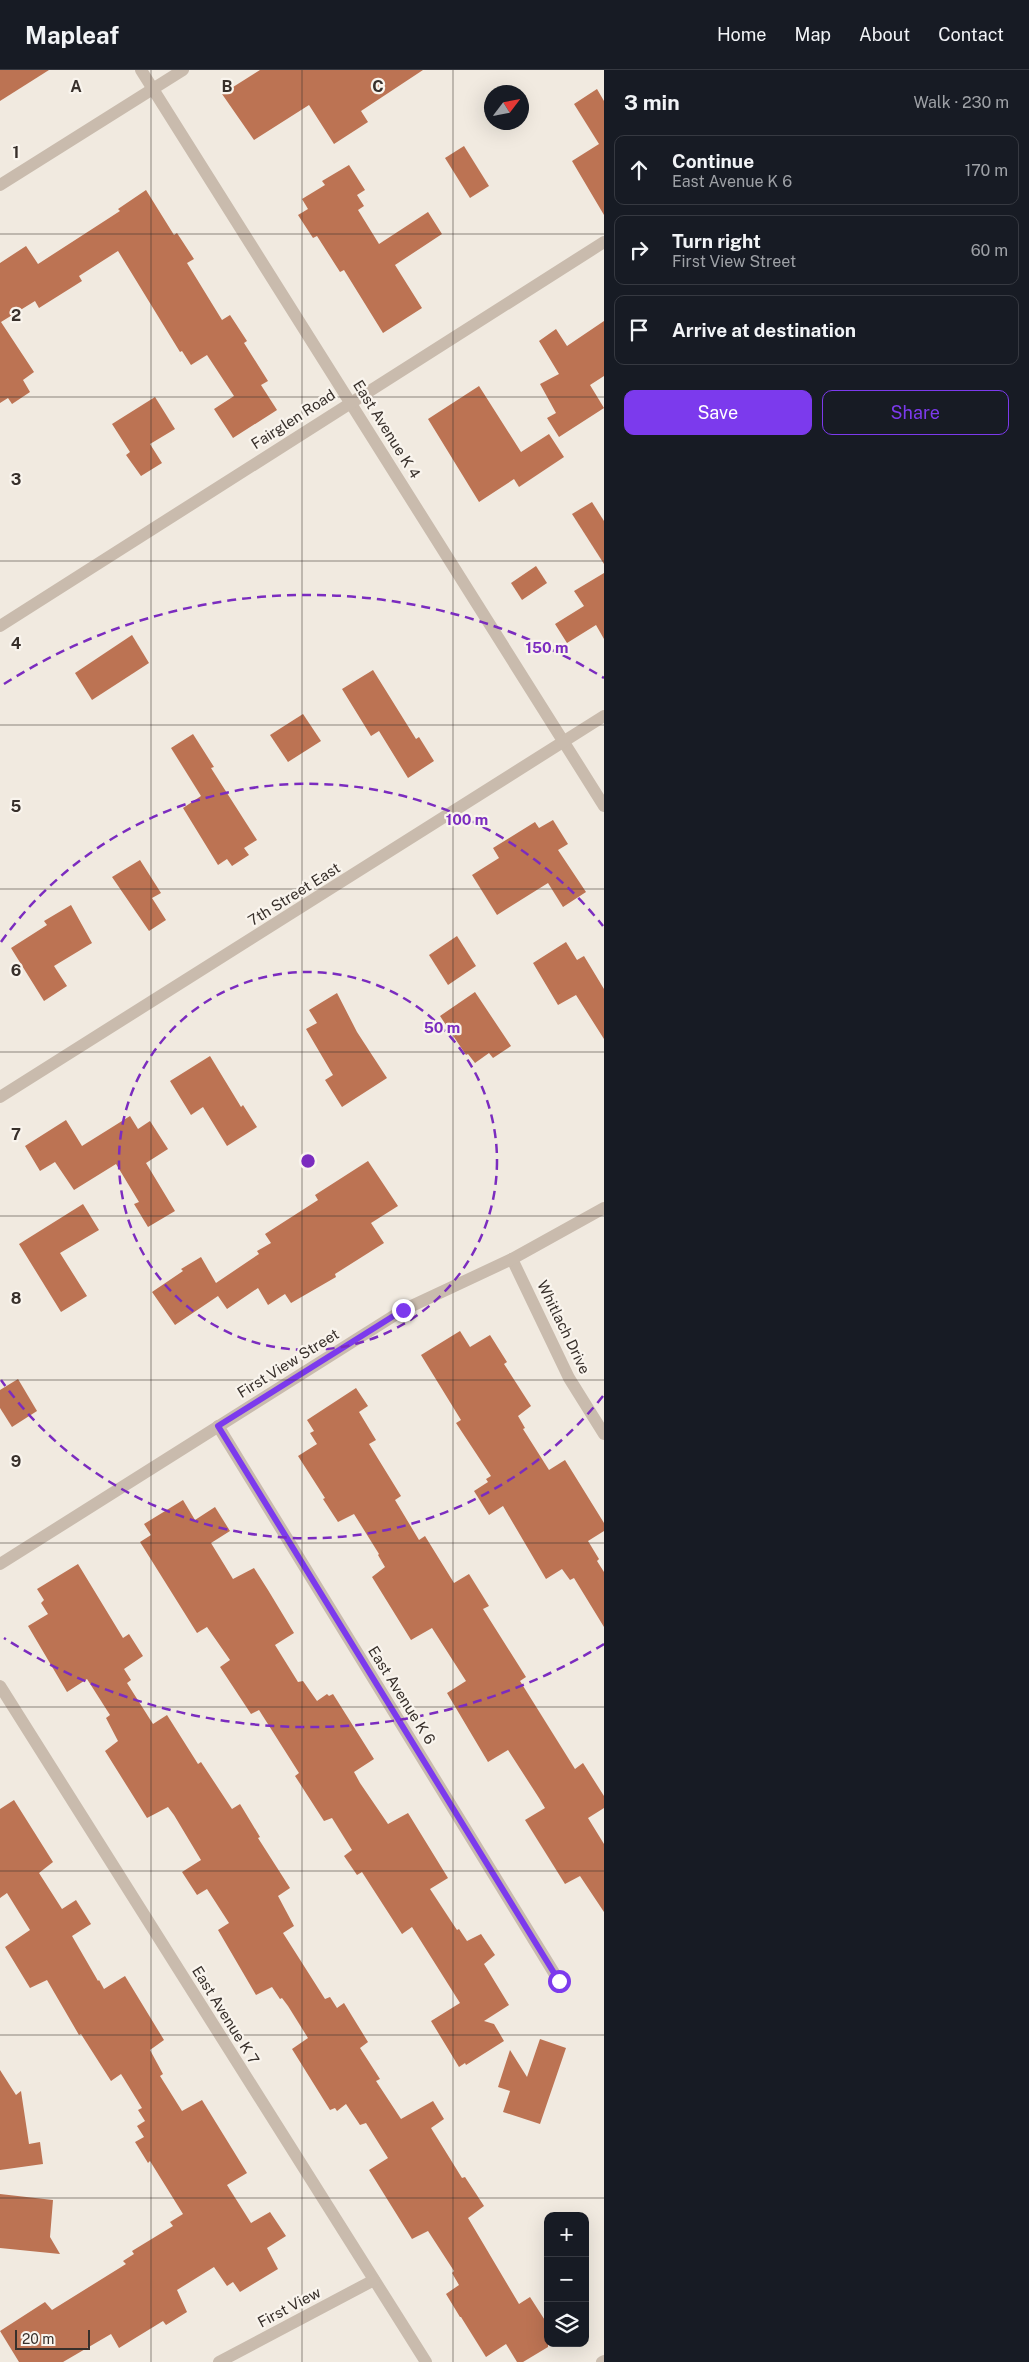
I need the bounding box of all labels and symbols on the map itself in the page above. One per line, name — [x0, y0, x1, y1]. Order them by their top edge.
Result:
text: A — [70, 77, 82, 96]
text: B — [222, 77, 233, 96]
text: C — [372, 77, 384, 96]
north arrow — [484, 85, 529, 130]
text: 1 — [13, 143, 19, 162]
text: 2 — [11, 306, 21, 325]
street label: East Avenue K 4 — [350, 377, 424, 481]
street label: Fairglen Road — [248, 386, 338, 452]
text: 3 — [11, 470, 21, 489]
text: 4 — [11, 634, 22, 653]
text: 150 m — [525, 639, 569, 656]
text: 5 — [11, 797, 22, 816]
text: 100 m — [446, 811, 488, 828]
street label: 7th Street East — [245, 859, 343, 929]
text: 6 — [11, 961, 21, 980]
text: 50 m — [424, 1019, 460, 1036]
text: 7 — [11, 1125, 21, 1144]
centre of rings — [299, 1152, 317, 1170]
street label: Whitlach Drive — [534, 1278, 594, 1376]
text: 8 — [11, 1289, 22, 1308]
route end — [392, 1299, 415, 1322]
street label: First View Street — [234, 1325, 342, 1401]
text: 9 — [11, 1452, 21, 1471]
street label: East Avenue K 6 — [365, 1643, 439, 1747]
street label: East Avenue K 7 — [189, 1963, 263, 2067]
route start — [548, 1970, 571, 1993]
street label: First View — [255, 2283, 324, 2331]
scale bar — [15, 2327, 90, 2350]

